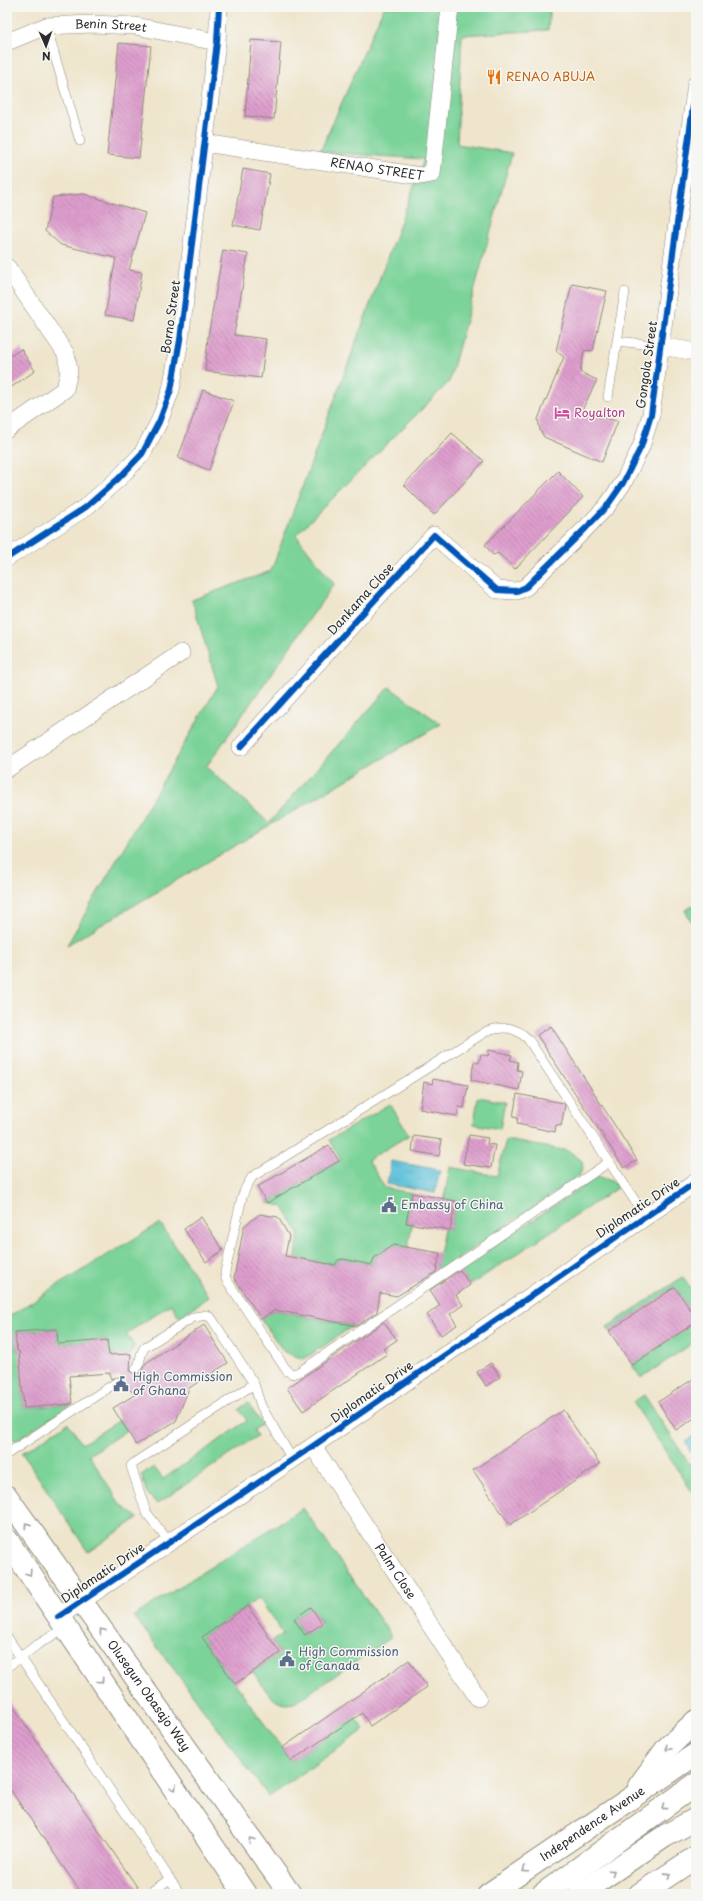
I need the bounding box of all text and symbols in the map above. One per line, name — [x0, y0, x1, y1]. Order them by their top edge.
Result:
street label: Benin Street — [74, 14, 149, 36]
north arrow — [26, 26, 66, 66]
text: N — [41, 48, 51, 65]
place label: RENAO ABUJA — [506, 67, 595, 85]
restaurant icon: RENAO ABUJA — [485, 68, 503, 86]
street label: RENAO STREET — [329, 152, 426, 184]
street label: Borno Street — [156, 279, 184, 355]
street label: Gongola Street — [631, 320, 661, 410]
place label: Royalton — [574, 403, 625, 421]
hotel icon: Royalton — [553, 404, 571, 422]
street label: Dankama Close — [323, 558, 398, 638]
street label: Diplomatic Drive — [592, 1172, 683, 1242]
place label: Embassy of China — [401, 1195, 504, 1213]
public building icon: Embassy of China — [380, 1196, 398, 1214]
street label: Diplomatic Drive — [326, 1356, 417, 1426]
place label: High Commission of Ghana — [133, 1367, 233, 1399]
public building icon: High Commission of Ghana — [112, 1375, 130, 1393]
one-way arrow — [24, 1522, 32, 1529]
street label: Diplomatic Drive — [57, 1537, 148, 1607]
street label: Palm Close — [371, 1540, 421, 1602]
one-way arrow — [24, 1568, 31, 1575]
one-way arrow — [100, 1629, 107, 1636]
street label: Olusegun Obasajo Way — [104, 1636, 195, 1754]
place label: High Commission of Canada — [299, 1642, 399, 1674]
public building icon: High Commission of Canada — [278, 1650, 296, 1668]
one-way arrow — [96, 1677, 104, 1684]
one-way arrow — [665, 1743, 672, 1751]
street label: Independence Avenue — [536, 1781, 648, 1865]
one-way arrow — [169, 1784, 176, 1791]
one-way arrow — [662, 1802, 669, 1809]
one-way arrow — [249, 1837, 256, 1844]
one-way arrow — [522, 1865, 529, 1872]
one-way arrow — [607, 1870, 614, 1877]
one-way arrow — [664, 1872, 671, 1880]

